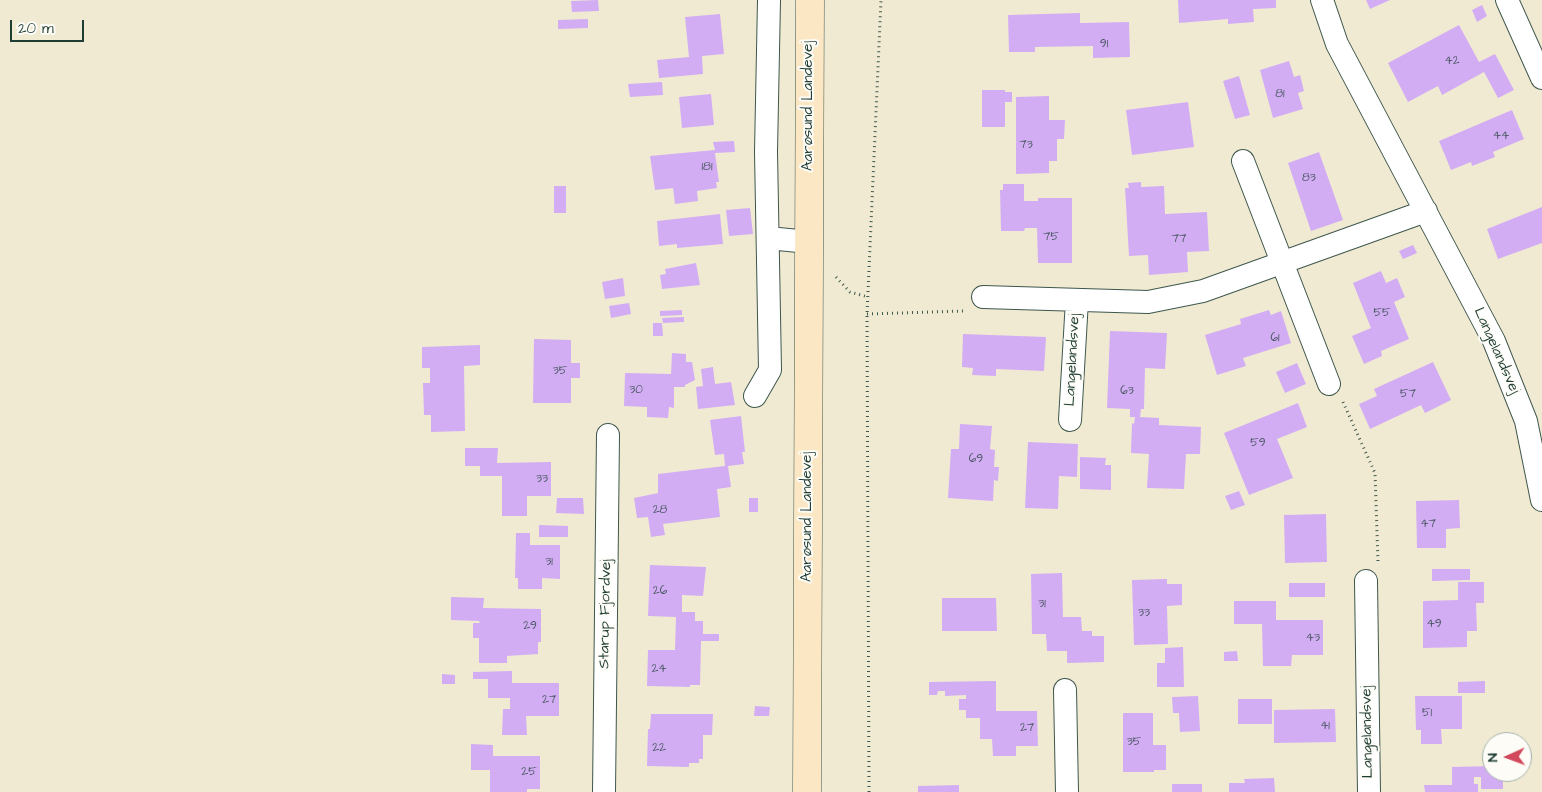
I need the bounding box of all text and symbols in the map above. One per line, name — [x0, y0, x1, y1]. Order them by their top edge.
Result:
scale bar — [12, 10, 86, 42]
text: 20 m — [18, 18, 54, 39]
house number: 91 — [1100, 37, 1108, 51]
street label: Aarøsund Landevej — [800, 41, 818, 171]
house number: 42 — [1444, 54, 1460, 68]
house number: 81 — [1275, 87, 1285, 101]
house number: 44 — [1493, 129, 1509, 143]
house number: 73 — [1019, 138, 1033, 152]
house number: 181 — [702, 160, 712, 174]
house number: 83 — [1302, 171, 1316, 185]
house number: 75 — [1043, 230, 1059, 244]
house number: 77 — [1172, 232, 1186, 246]
street label: Langelandsvej — [1469, 305, 1523, 397]
house number: 55 — [1374, 306, 1390, 320]
street label: Langelandsvej — [1062, 313, 1084, 407]
house number: 61 — [1270, 331, 1280, 345]
house number: 35 — [553, 364, 567, 378]
house number: 30 — [629, 383, 643, 397]
house number: 63 — [1120, 384, 1134, 398]
house number: 57 — [1400, 387, 1416, 401]
house number: 59 — [1250, 436, 1266, 450]
street label: Aarøsund Landevej — [799, 452, 817, 582]
house number: 69 — [969, 452, 983, 466]
house number: 33 — [536, 472, 548, 486]
house number: 28 — [653, 503, 667, 517]
house number: 47 — [1420, 517, 1436, 531]
house number: 31 — [545, 555, 553, 569]
street label: Starup Fjordvej — [596, 559, 616, 669]
house number: 26 — [653, 584, 667, 598]
house number: 31 — [1038, 597, 1046, 611]
house number: 33 — [1138, 606, 1150, 620]
house number: 49 — [1426, 617, 1442, 631]
house number: 29 — [523, 619, 537, 633]
house number: 43 — [1306, 631, 1320, 645]
house number: 24 — [651, 662, 667, 676]
street label: Langelandsvej — [1358, 686, 1378, 778]
house number: 27 — [542, 693, 556, 707]
house number: 51 — [1422, 706, 1432, 720]
house number: 41 — [1320, 719, 1330, 733]
house number: 27 — [1020, 721, 1034, 735]
north arrow — [1482, 732, 1532, 782]
house number: 35 — [1127, 735, 1141, 749]
house number: 22 — [652, 741, 666, 755]
text: N — [1483, 753, 1503, 762]
house number: 25 — [521, 765, 537, 779]

